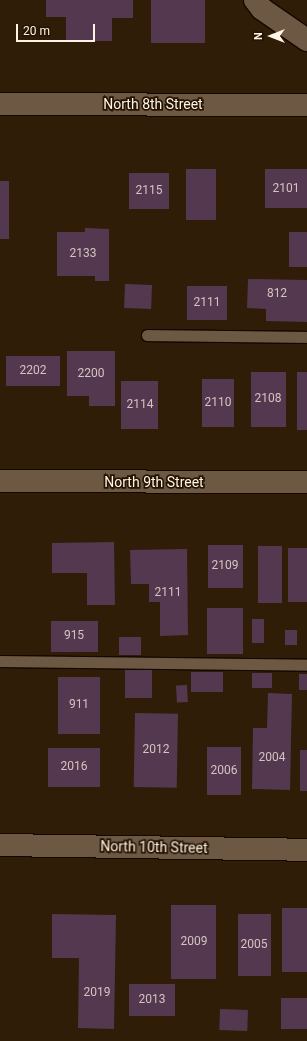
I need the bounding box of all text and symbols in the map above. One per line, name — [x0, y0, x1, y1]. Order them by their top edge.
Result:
scale bar — [18, 16, 97, 42]
north arrow — [251, 16, 291, 56]
text: 20 m — [23, 24, 50, 38]
text: N — [252, 32, 265, 40]
street label: North 8th Street — [103, 96, 203, 112]
house number: 2101 — [273, 182, 299, 196]
house number: 2115 — [136, 184, 162, 198]
house number: 2133 — [70, 247, 96, 261]
house number: 812 — [267, 287, 287, 301]
house number: 2111 — [194, 296, 220, 310]
house number: 2202 — [20, 364, 46, 378]
house number: 2200 — [78, 367, 104, 381]
house number: 2108 — [255, 392, 281, 406]
house number: 2110 — [205, 396, 231, 410]
house number: 2114 — [127, 398, 153, 412]
street label: North 9th Street — [104, 474, 204, 490]
house number: 2109 — [212, 559, 238, 573]
house number: 2111 — [155, 586, 181, 600]
house number: 915 — [64, 629, 84, 643]
house number: 911 — [69, 698, 89, 712]
house number: 2012 — [143, 743, 169, 757]
house number: 2004 — [259, 751, 285, 765]
house number: 2016 — [61, 760, 87, 774]
house number: 2006 — [211, 764, 237, 778]
street label: North 10th Street — [100, 838, 208, 856]
house number: 2009 — [181, 935, 207, 949]
house number: 2005 — [241, 938, 267, 952]
house number: 2019 — [84, 986, 110, 1000]
house number: 2013 — [139, 993, 165, 1007]

